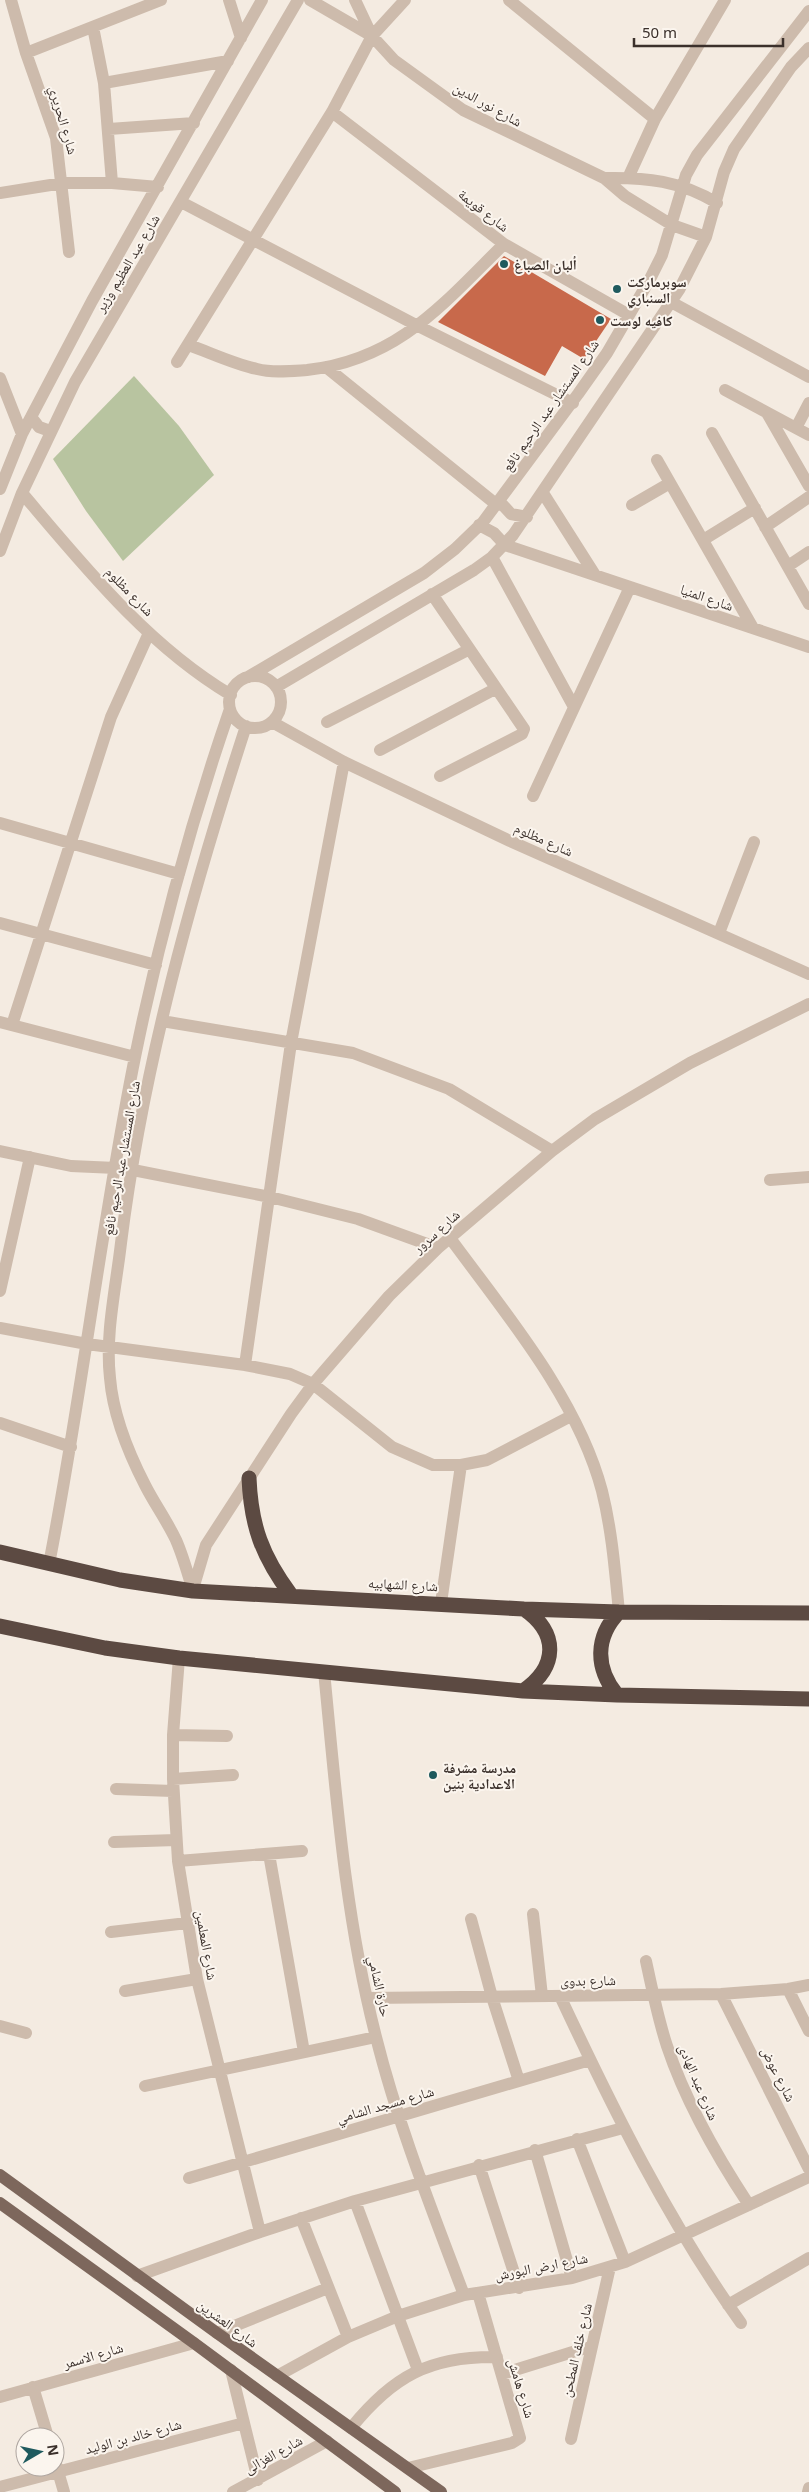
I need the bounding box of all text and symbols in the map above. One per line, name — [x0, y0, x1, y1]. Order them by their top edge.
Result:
scale bar — [634, 15, 783, 47]
text: 50 m — [642, 22, 677, 42]
street label: شارع نور الدين — [450, 77, 526, 132]
street label: شارع الحريري — [43, 83, 83, 157]
street label: شارع قويمة — [454, 184, 513, 237]
street label: شارع عبد العظيم وزير — [90, 211, 165, 317]
place label: ألبان الصباغ — [514, 255, 577, 274]
marker: ألبان الصباغ — [498, 258, 510, 270]
place label: سوبرماركت السنباري — [627, 272, 687, 309]
marker: سوبرماركت السنباري — [611, 283, 623, 295]
place label: كافيه لوست — [610, 311, 673, 330]
marker: كافيه لوست — [594, 314, 606, 326]
street label: شارع المستشار عبد الرحيم نافع — [497, 335, 604, 475]
street label: شارع مظلوم — [101, 562, 158, 621]
street label: شارع المنيا — [678, 579, 736, 616]
street label: شارع مظلوم — [511, 818, 576, 861]
street label: شارع المستشار عبد الرحيم نافع — [98, 1079, 145, 1237]
street label: شارع سرور — [408, 1205, 464, 1259]
street label: شارع الشهابيه — [368, 1573, 438, 1596]
place label: مدرسة مشرفة الاعدادية بنين — [443, 1758, 516, 1793]
marker: مدرسة مشرفة الاعدادية بنين — [427, 1769, 439, 1781]
street label: شارع المعلمين — [191, 1909, 222, 1982]
street label: حارة الشامي — [362, 1954, 396, 2019]
street label: شارع بدوى — [560, 1970, 616, 1991]
street label: شارع عبد الهادى — [673, 2041, 724, 2124]
street label: شارع عوض — [756, 2043, 801, 2105]
street label: شارع مسجد الشامي — [334, 2081, 437, 2129]
street label: شارع ارض البورش — [493, 2248, 589, 2285]
street label: شارع العشرين — [193, 2295, 262, 2352]
street label: شارع خلف المطحن — [556, 2301, 597, 2399]
street label: شارع الاسمر — [60, 2337, 125, 2374]
street label: شارع هامش — [503, 2356, 540, 2420]
street label: شارع خالد بن الوليد — [83, 2414, 184, 2459]
north arrow — [15, 2427, 65, 2477]
street label: شارع الغزالى — [240, 2430, 306, 2479]
text: N — [43, 2443, 64, 2457]

